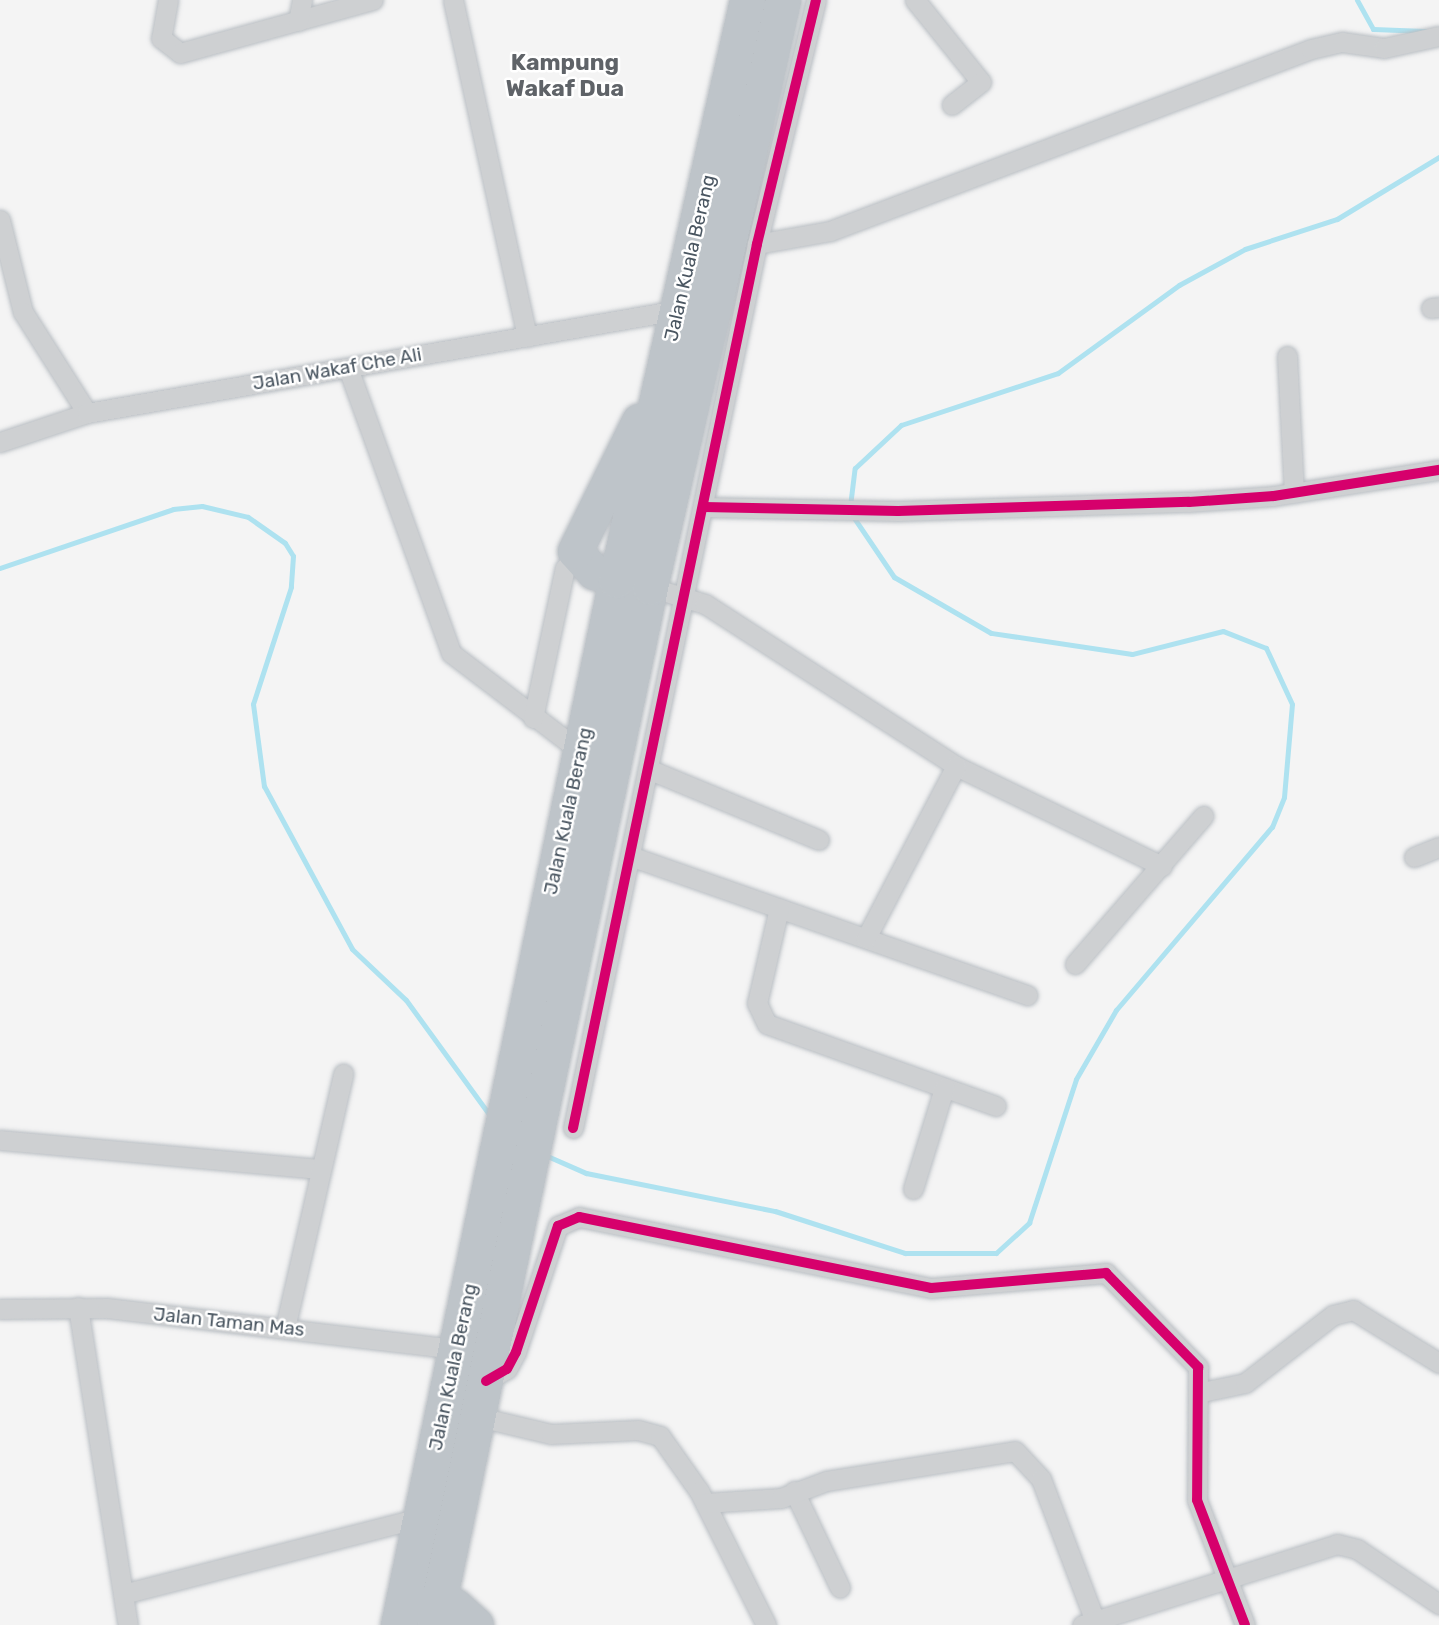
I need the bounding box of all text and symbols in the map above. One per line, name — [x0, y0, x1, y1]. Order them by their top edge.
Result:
district label: Kampung Wakaf Dua — [506, 48, 624, 102]
street label: Jalan Kuala Berang — [660, 173, 720, 343]
street label: Jalan Wakaf Che Ali — [250, 343, 424, 395]
street label: Jalan Kuala Berang — [539, 725, 597, 897]
street label: Jalan Kuala Berang — [424, 1281, 482, 1453]
street label: Jalan Taman Mas — [152, 1303, 306, 1341]

